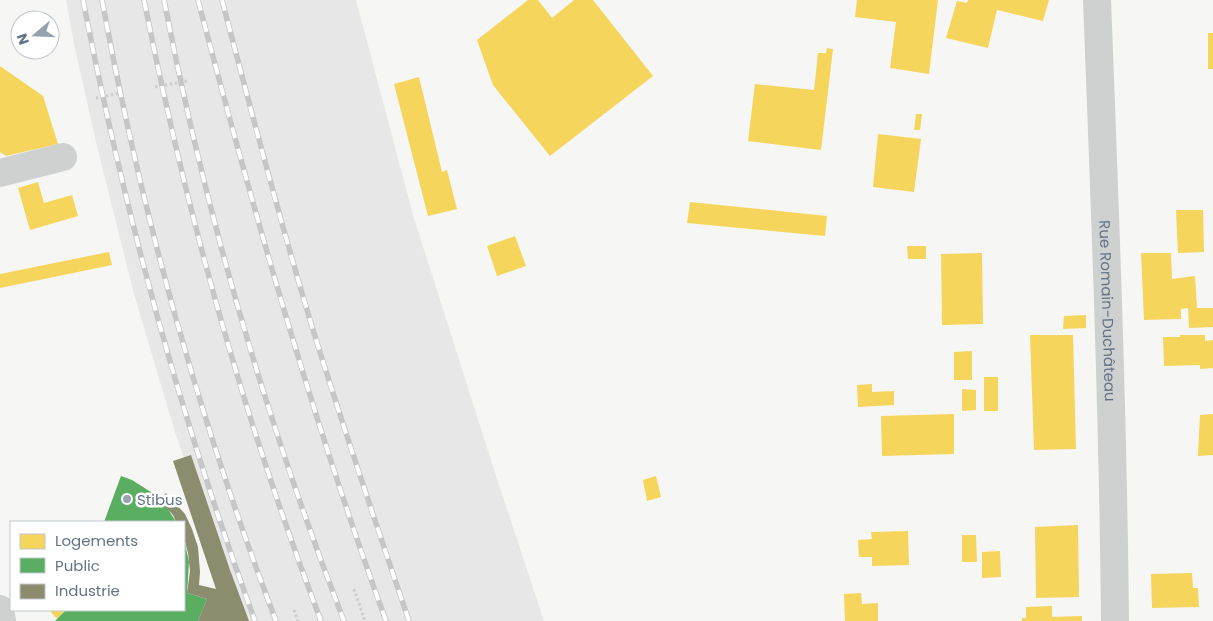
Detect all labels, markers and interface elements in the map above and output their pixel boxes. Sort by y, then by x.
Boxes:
north arrow [10,10,60,60]
text: N [12,31,34,47]
street label: Rue Romain-Duchâteau [1095,220,1121,402]
place label: Stibus [137,489,183,510]
marker: Stibus [121,493,133,505]
legend [10,521,185,611]
text: Logements [55,530,138,551]
text: Public [55,555,100,576]
text: Industrie [55,580,120,601]

